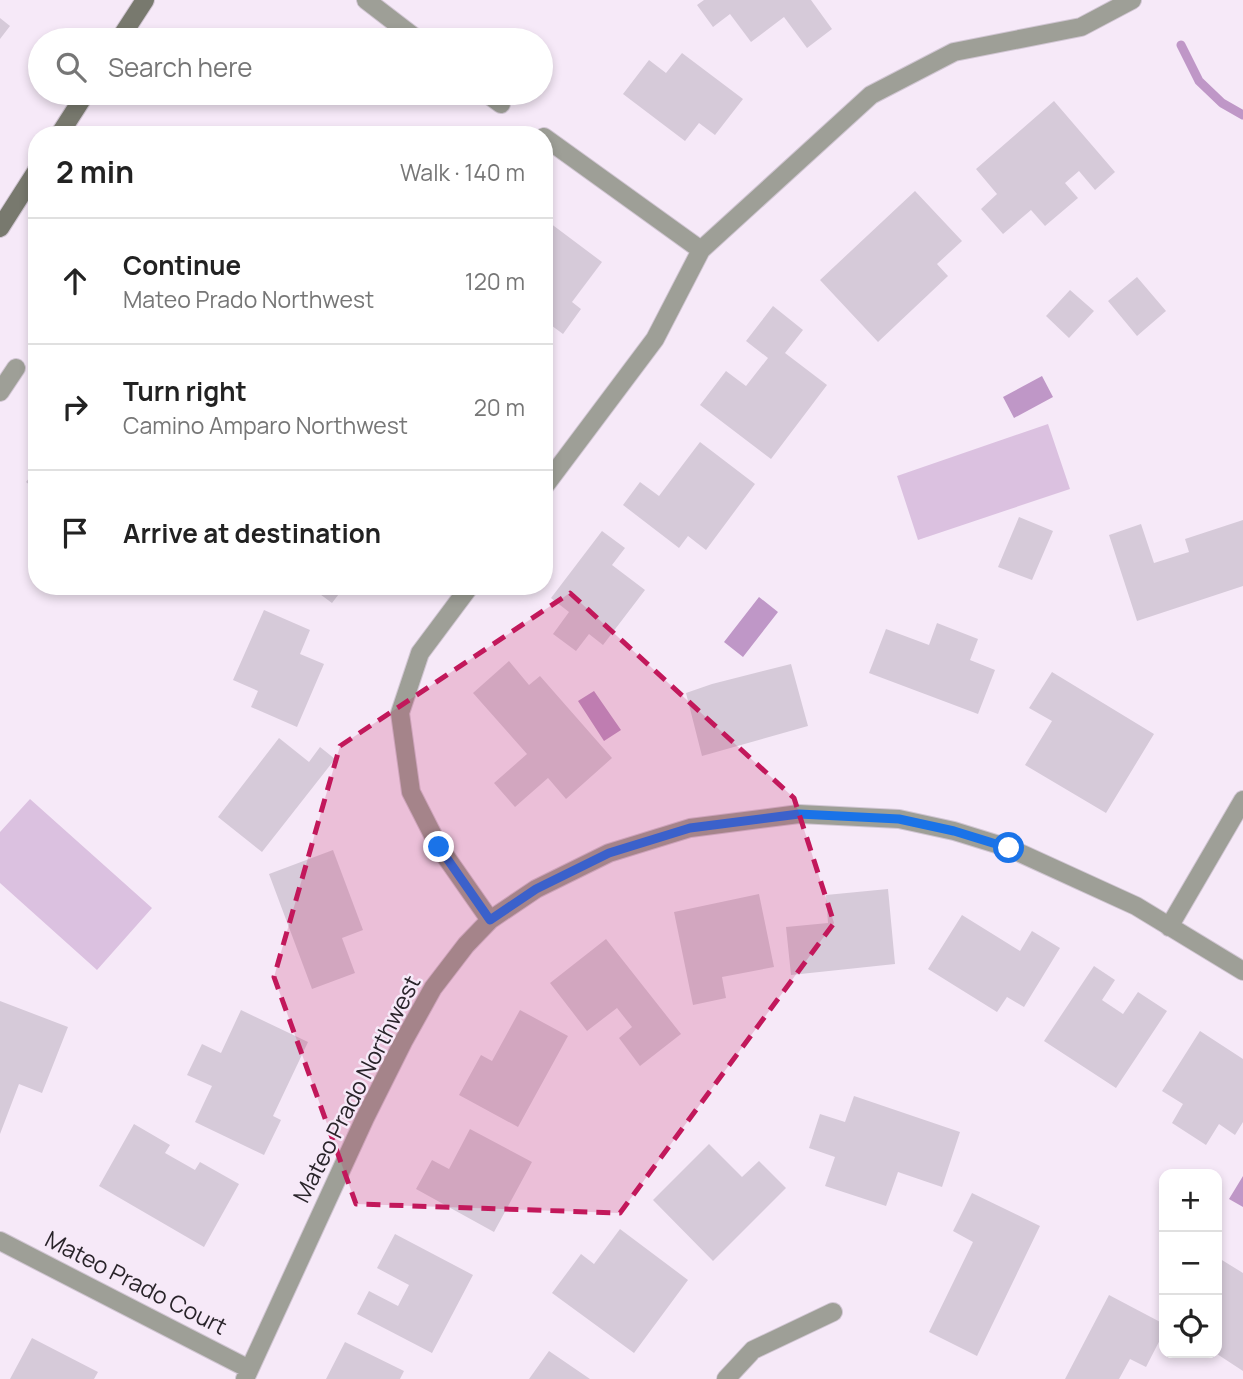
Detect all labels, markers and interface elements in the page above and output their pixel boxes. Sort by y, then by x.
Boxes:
search box [28,28,553,105]
icon: search [52,48,90,86]
text: Search here [108,49,253,85]
text: 2 min [56,151,134,192]
text: Walk · 140 m [400,156,525,188]
text: Continue [123,247,241,283]
icon: ahead [56,262,94,300]
text: 120 m [465,265,525,297]
text: Mateo Prado Northwest [123,283,374,315]
text: Turn right [123,373,247,409]
icon: right [56,388,94,426]
text: 20 m [474,391,525,423]
text: Camino Amparo Northwest [123,409,408,441]
icon: arrive [56,514,94,552]
text: Arrive at destination [123,515,381,551]
route end [423,831,454,862]
route start [993,832,1024,863]
street label: Mateo Prado Northwest [285,969,427,1208]
map controls [1159,1169,1222,1358]
button: + [1159,1169,1222,1232]
street label: Mateo Prado Court [40,1222,233,1342]
button: − [1159,1232,1222,1295]
button: locate [1159,1295,1222,1358]

